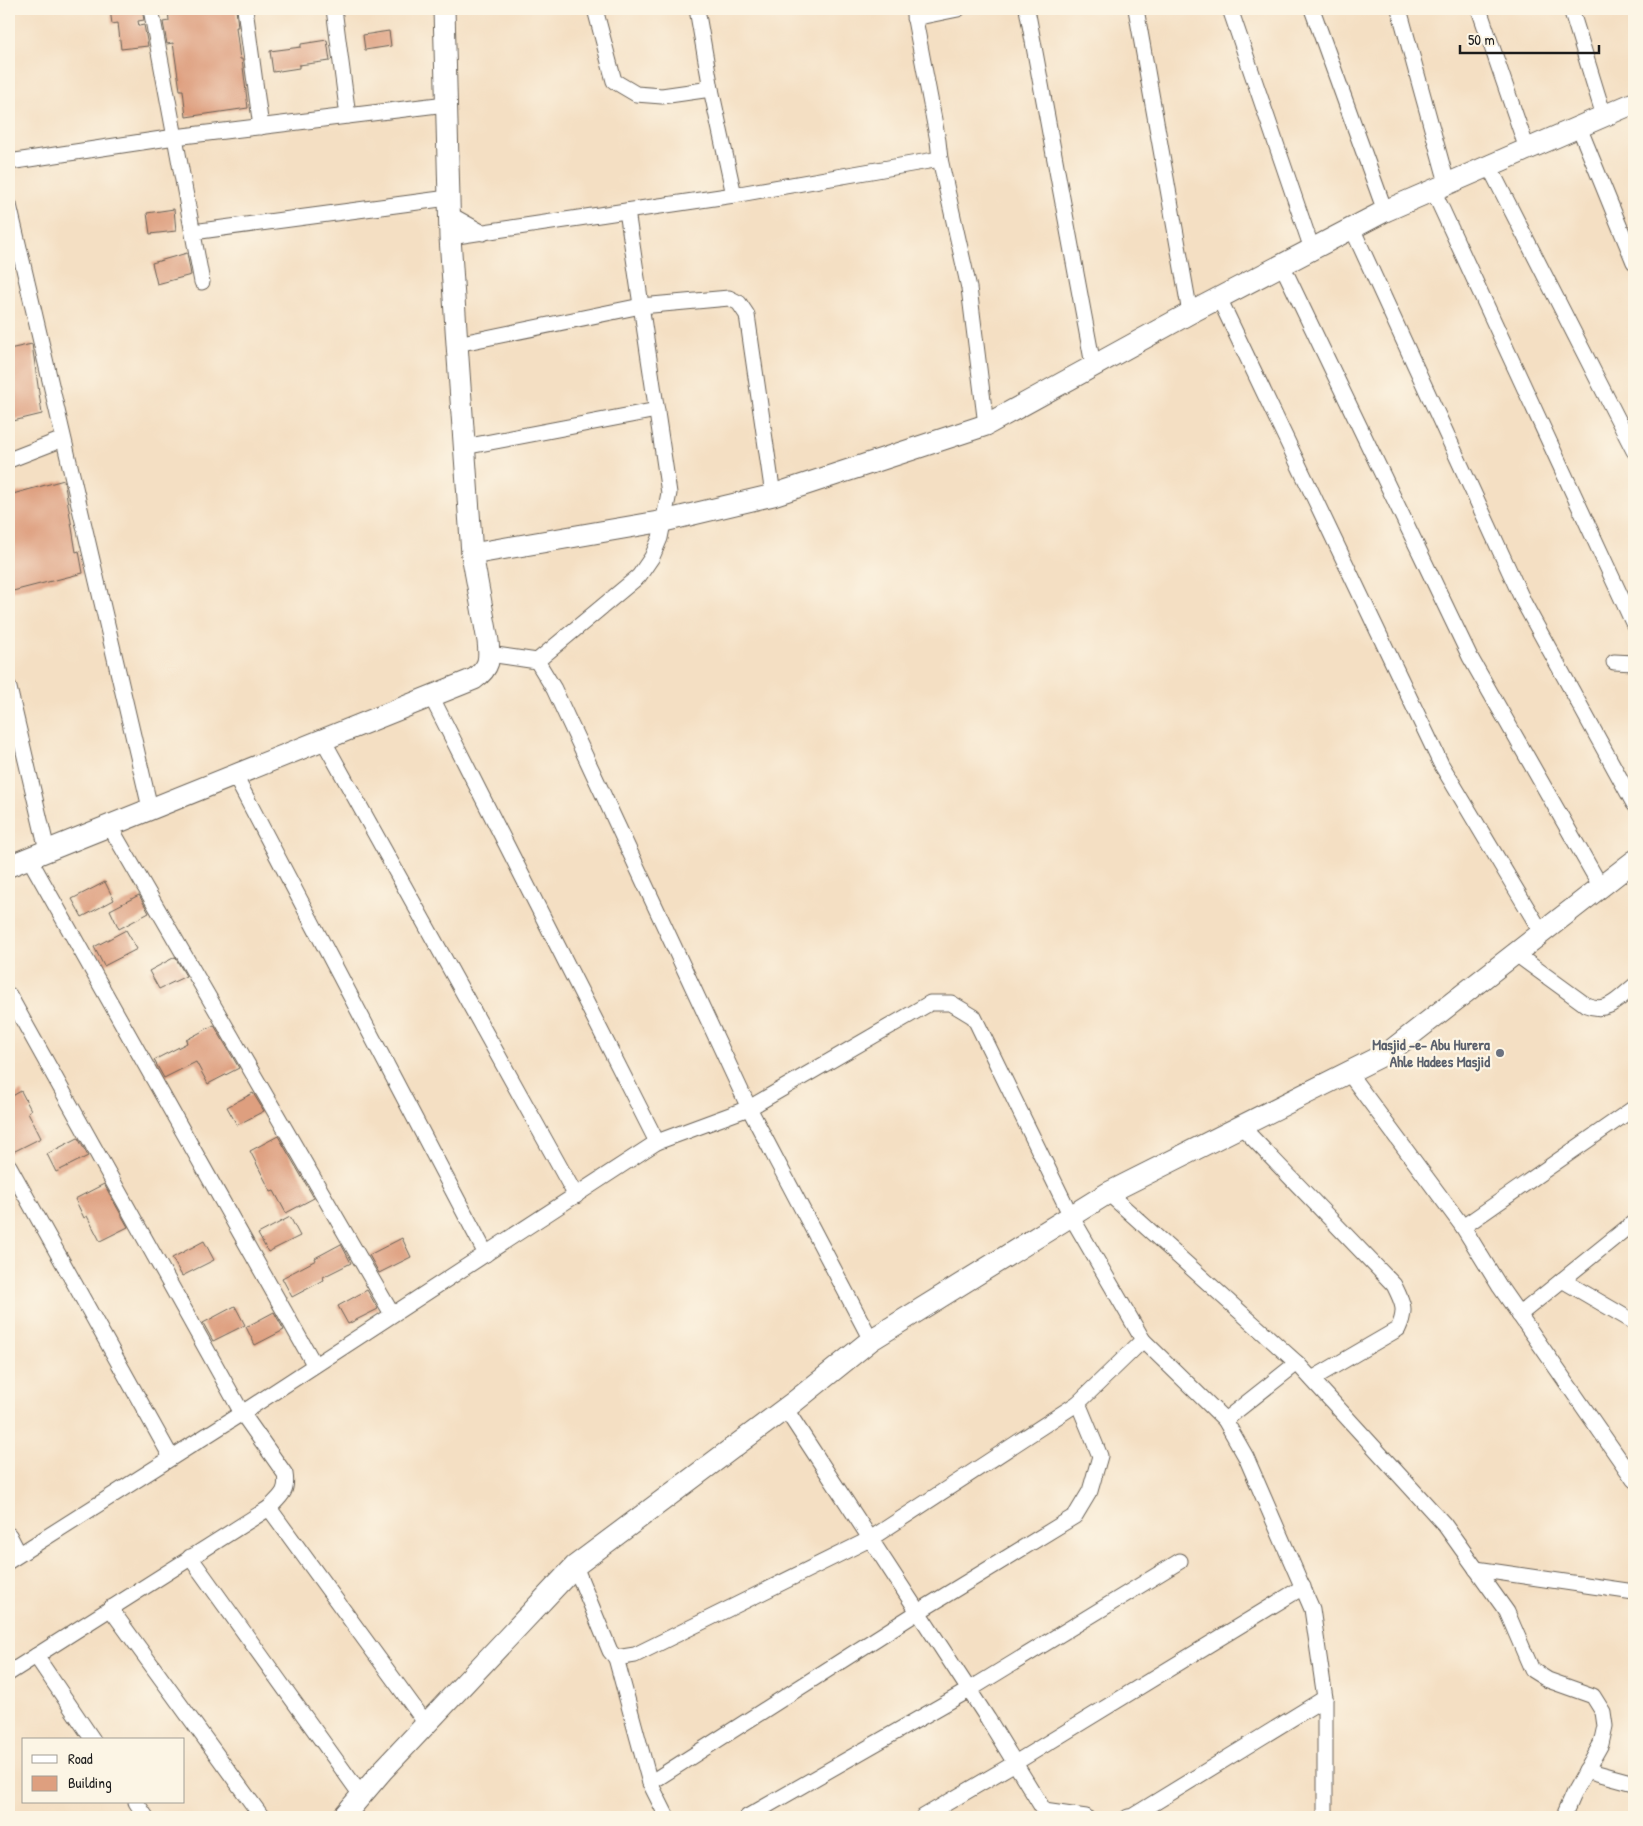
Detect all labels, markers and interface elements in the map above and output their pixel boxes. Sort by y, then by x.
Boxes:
scale bar [1460,22,1599,54]
text: 50 m [1468,29,1495,50]
place label: Masjid -e- Abu Hurera Ahle Hadees Masjid [1372,1034,1490,1072]
marker: Masjid -e- Abu Hurera Ahle Hadees Masjid [1494,1047,1506,1059]
legend [22,1738,185,1804]
text: Road [68,1748,93,1769]
text: Building [68,1772,112,1793]

